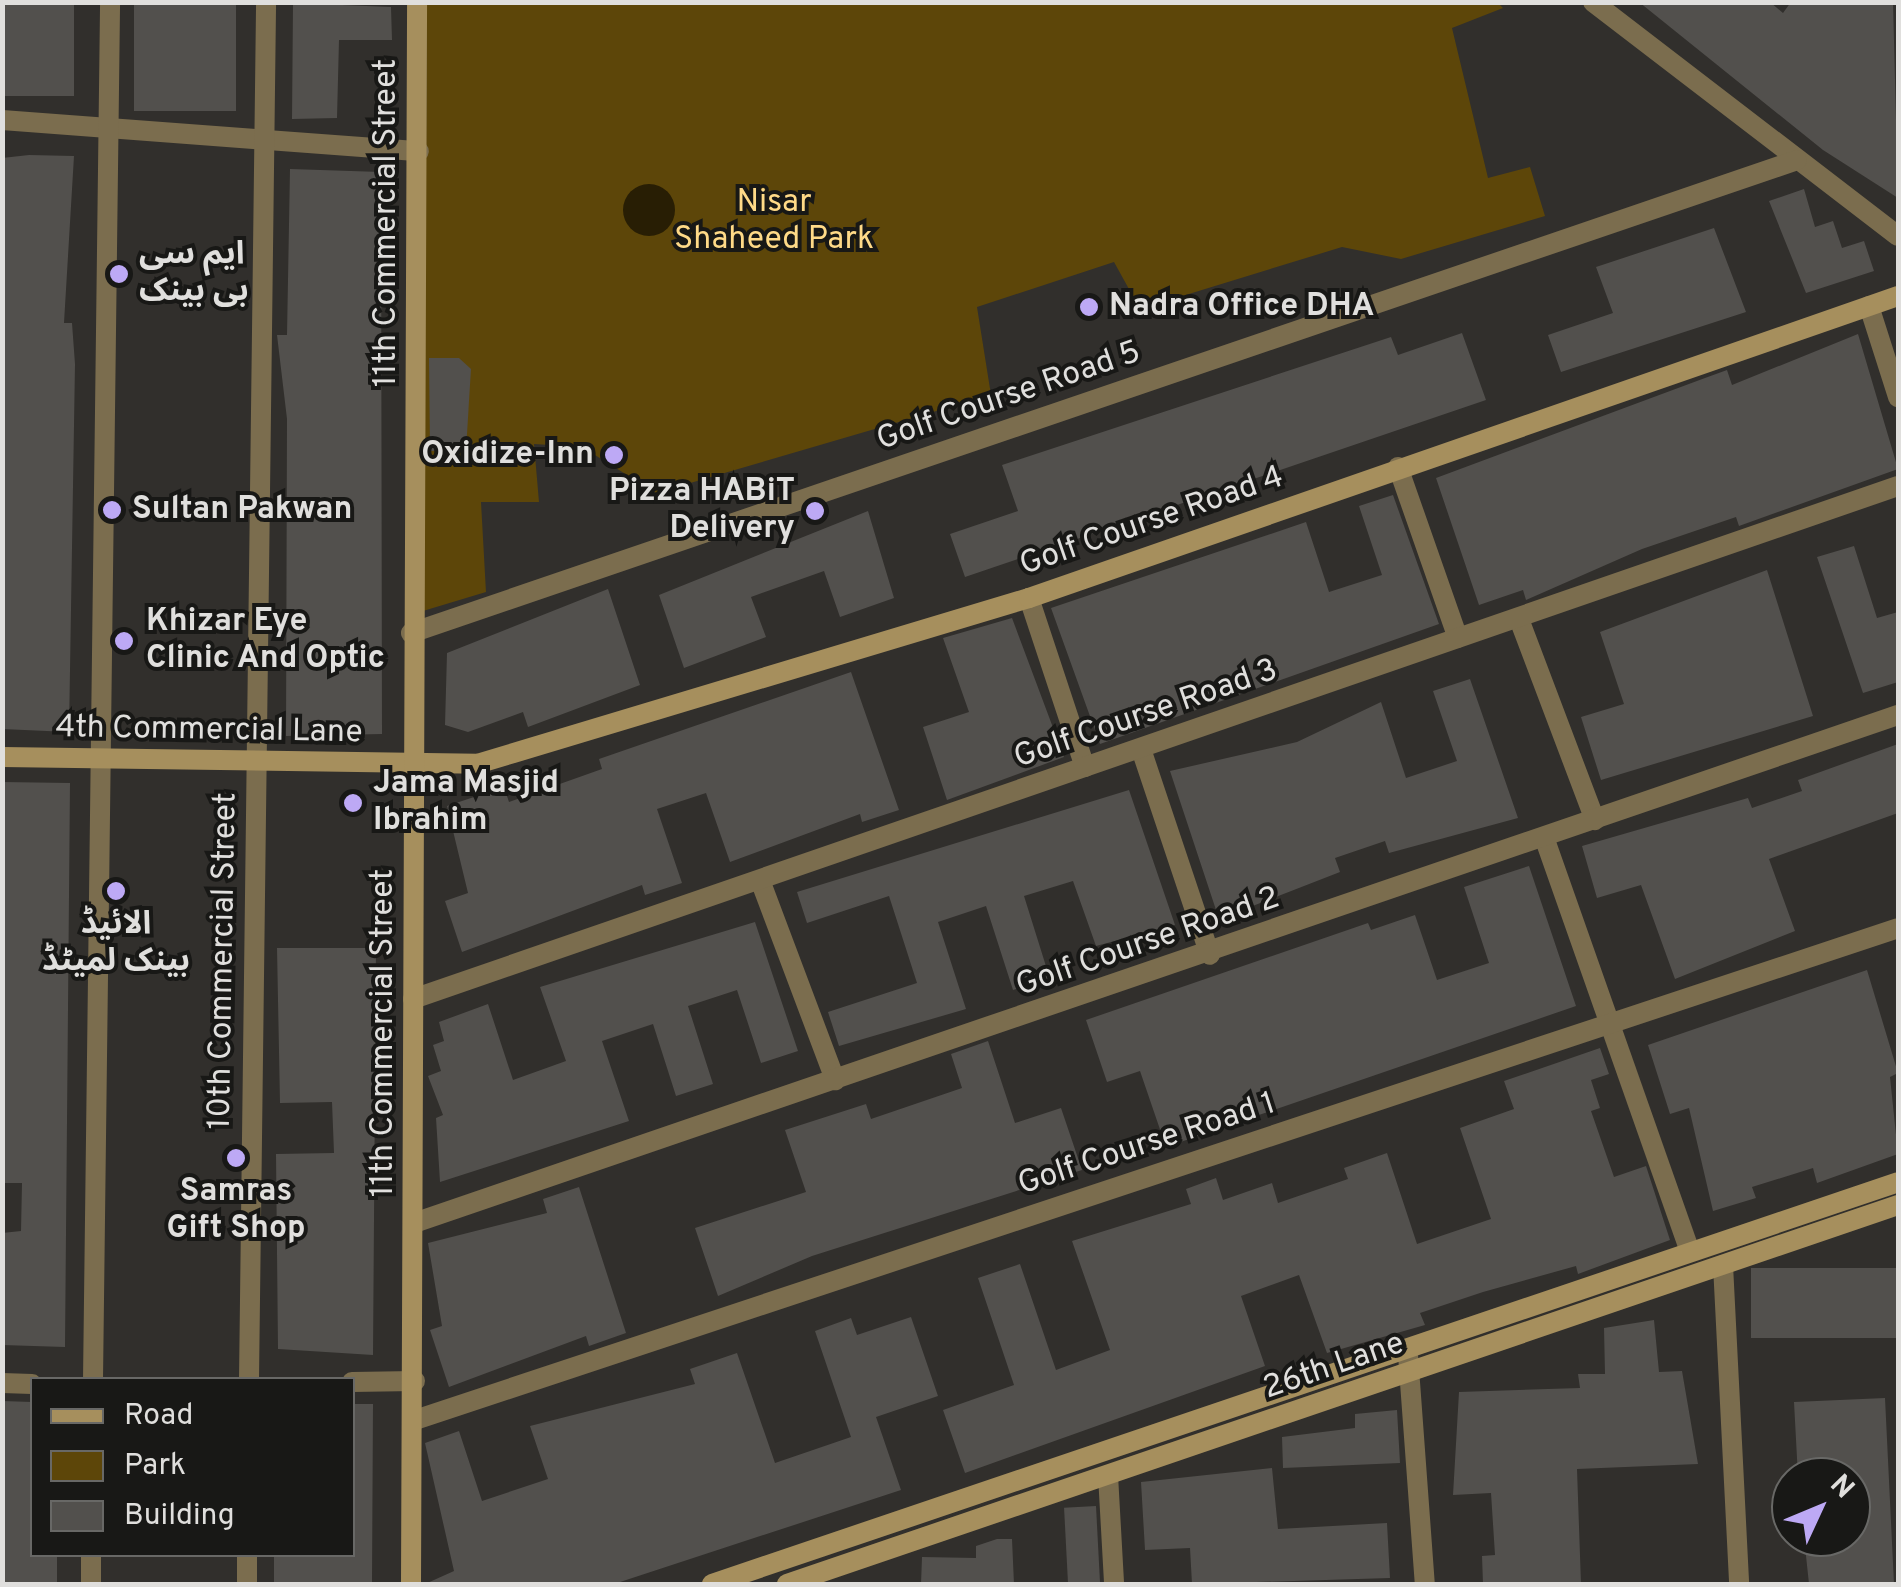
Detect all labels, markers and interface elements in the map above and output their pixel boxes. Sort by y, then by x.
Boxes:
street label: 11th Commercial Street [368,59,406,387]
park label: Nisar Shaheed Park [674,185,874,260]
place label: ایم سی بی بینک [139,237,249,312]
marker: ایم سی بی بینک [108,263,130,285]
place label: Nadra Office DHA [1109,288,1374,326]
marker: Nadra Office DHA [1078,296,1100,318]
street label: Golf Course Road 5 [872,334,1146,460]
place label: Oxidize-Inn [421,436,594,474]
marker: Oxidize-Inn [603,444,625,466]
street label: Golf Course Road 4 [1015,459,1289,585]
place label: Pizza HABiT Delivery [609,474,795,549]
place label: Sultan Pakwan [132,491,353,529]
marker: Sultan Pakwan [101,499,123,521]
marker: Pizza HABiT Delivery [804,500,826,522]
place label: Khizar Eye Clinic And Optic [146,604,386,679]
marker: Khizar Eye Clinic And Optic [111,628,137,654]
street label: Golf Course Road 3 [1009,652,1283,778]
street label: 4th Commercial Lane [55,709,363,753]
place label: Jama Masjid Ibrahim [373,766,559,841]
street label: 10th Commercial Street [202,792,246,1130]
marker: Jama Masjid Ibrahim [342,792,364,814]
street label: 11th Commercial Street [365,869,403,1197]
marker: الائیڈ بینک لمیٹڈ [105,880,127,902]
street label: Golf Course Road 2 [1011,880,1285,1006]
place label: الائیڈ بینک لمیٹڈ [42,907,190,982]
street label: Golf Course Road 1 [1013,1085,1281,1205]
marker: Samras Gift Shop [225,1147,247,1169]
place label: Samras Gift Shop [167,1174,305,1249]
street label: 26th Lane [1258,1325,1410,1409]
legend [30,1377,355,1557]
text: Road [124,1398,193,1435]
text: Park [124,1448,186,1485]
north arrow [1771,1457,1871,1557]
text: N [1821,1468,1861,1507]
text: Building [124,1498,235,1535]

